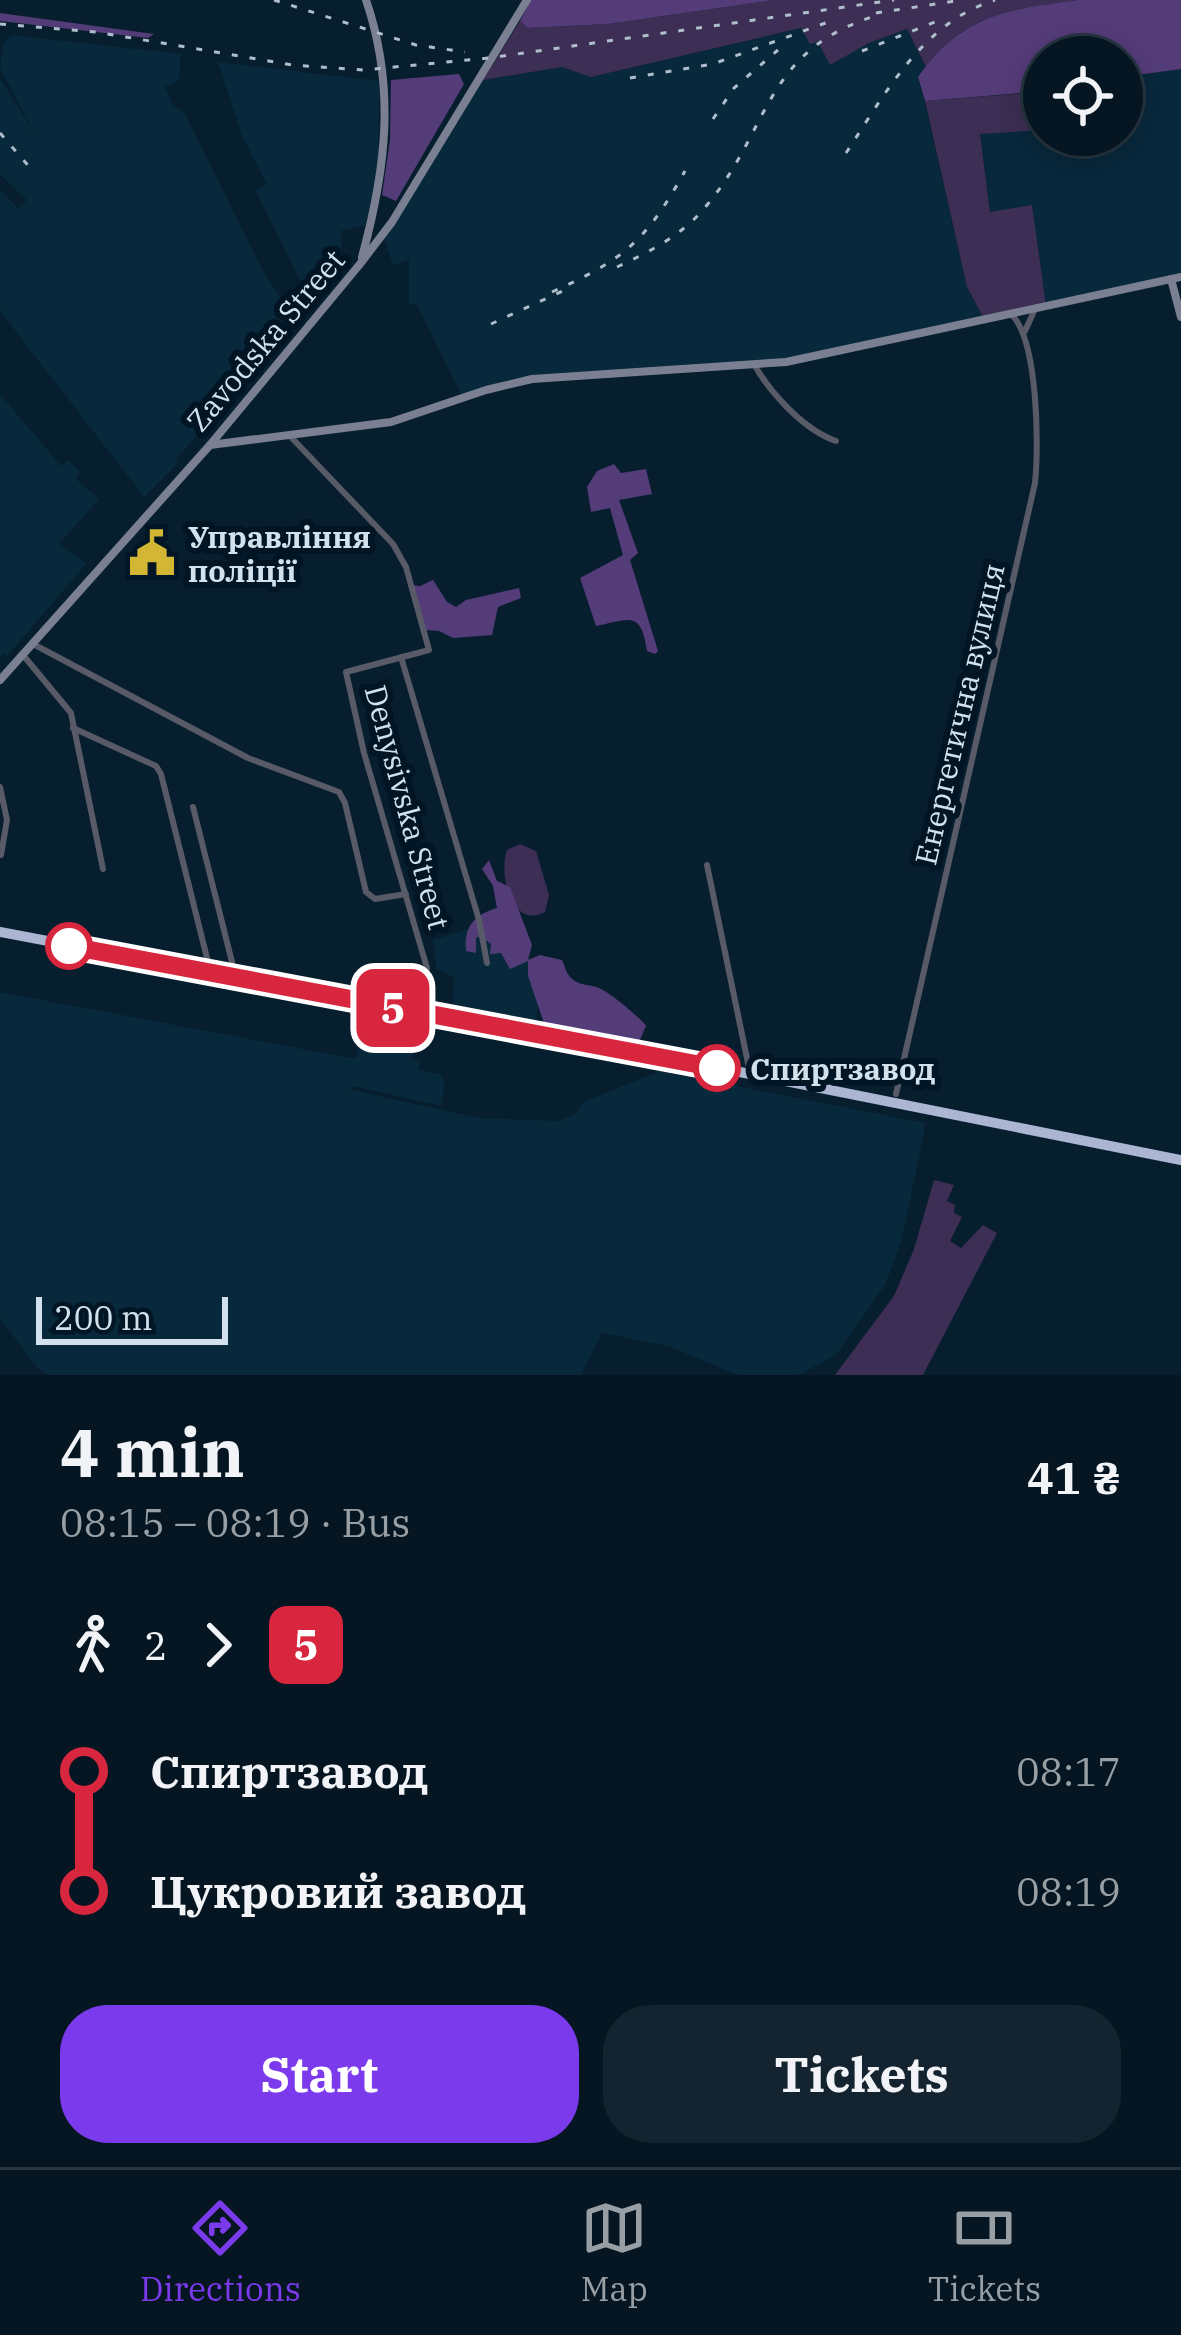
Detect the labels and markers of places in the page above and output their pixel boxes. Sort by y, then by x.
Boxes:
place label: Управління поліції [188,517,371,590]
public building icon: Управління поліції [127,528,177,578]
unlabelled marker [47,924,91,968]
marker: Спиртзавод [695,1046,739,1090]
place label: Спиртзавод [750,1049,935,1088]

